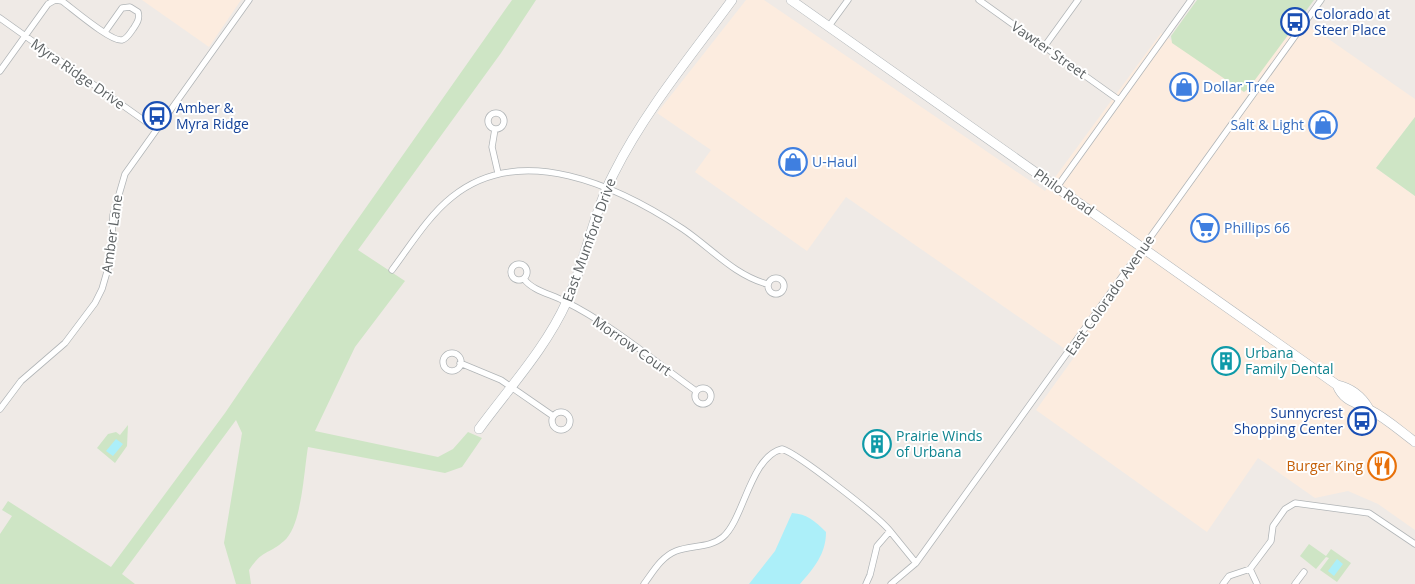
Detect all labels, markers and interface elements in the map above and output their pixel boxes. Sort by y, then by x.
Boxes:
place label: Colorado at Steer Place [1314,4,1390,39]
bus stop icon: Colorado at Steer Place [1280,7,1310,37]
street label: Vawter Street [1008,16,1091,83]
street label: Myra Ridge Drive [27,34,129,113]
shop icon: Dollar Tree [1169,72,1199,102]
place label: Dollar Tree [1203,77,1275,96]
place label: Amber & Myra Ridge [176,98,249,133]
bus stop icon: Amber & Myra Ridge [142,101,172,131]
shop icon: Salt & Light [1308,110,1338,140]
place label: Salt & Light [1231,115,1304,134]
shop icon: U-Haul [778,147,808,177]
place label: U-Haul [812,152,857,171]
street label: Philo Road [1030,164,1098,219]
street label: East Mumford Drive [557,175,620,304]
street label: Amber Lane [97,193,126,274]
supermarket icon: Phillips 66 [1190,213,1220,243]
place label: Phillips 66 [1224,218,1290,237]
street label: East Colorado Avenue [1061,231,1158,359]
street label: Morrow Court [589,311,675,380]
place label: Urbana Family Dental [1245,343,1334,378]
building icon: Urbana Family Dental [1211,346,1241,376]
place label: Sunnycrest Shopping Center [1234,403,1343,438]
bus stop icon: Sunnycrest Shopping Center [1347,406,1377,436]
place label: Prairie Winds of Urbana [896,426,983,461]
building icon: Prairie Winds of Urbana [862,429,892,459]
restaurant icon: Burger King [1367,451,1397,481]
place label: Burger King [1287,456,1363,475]

